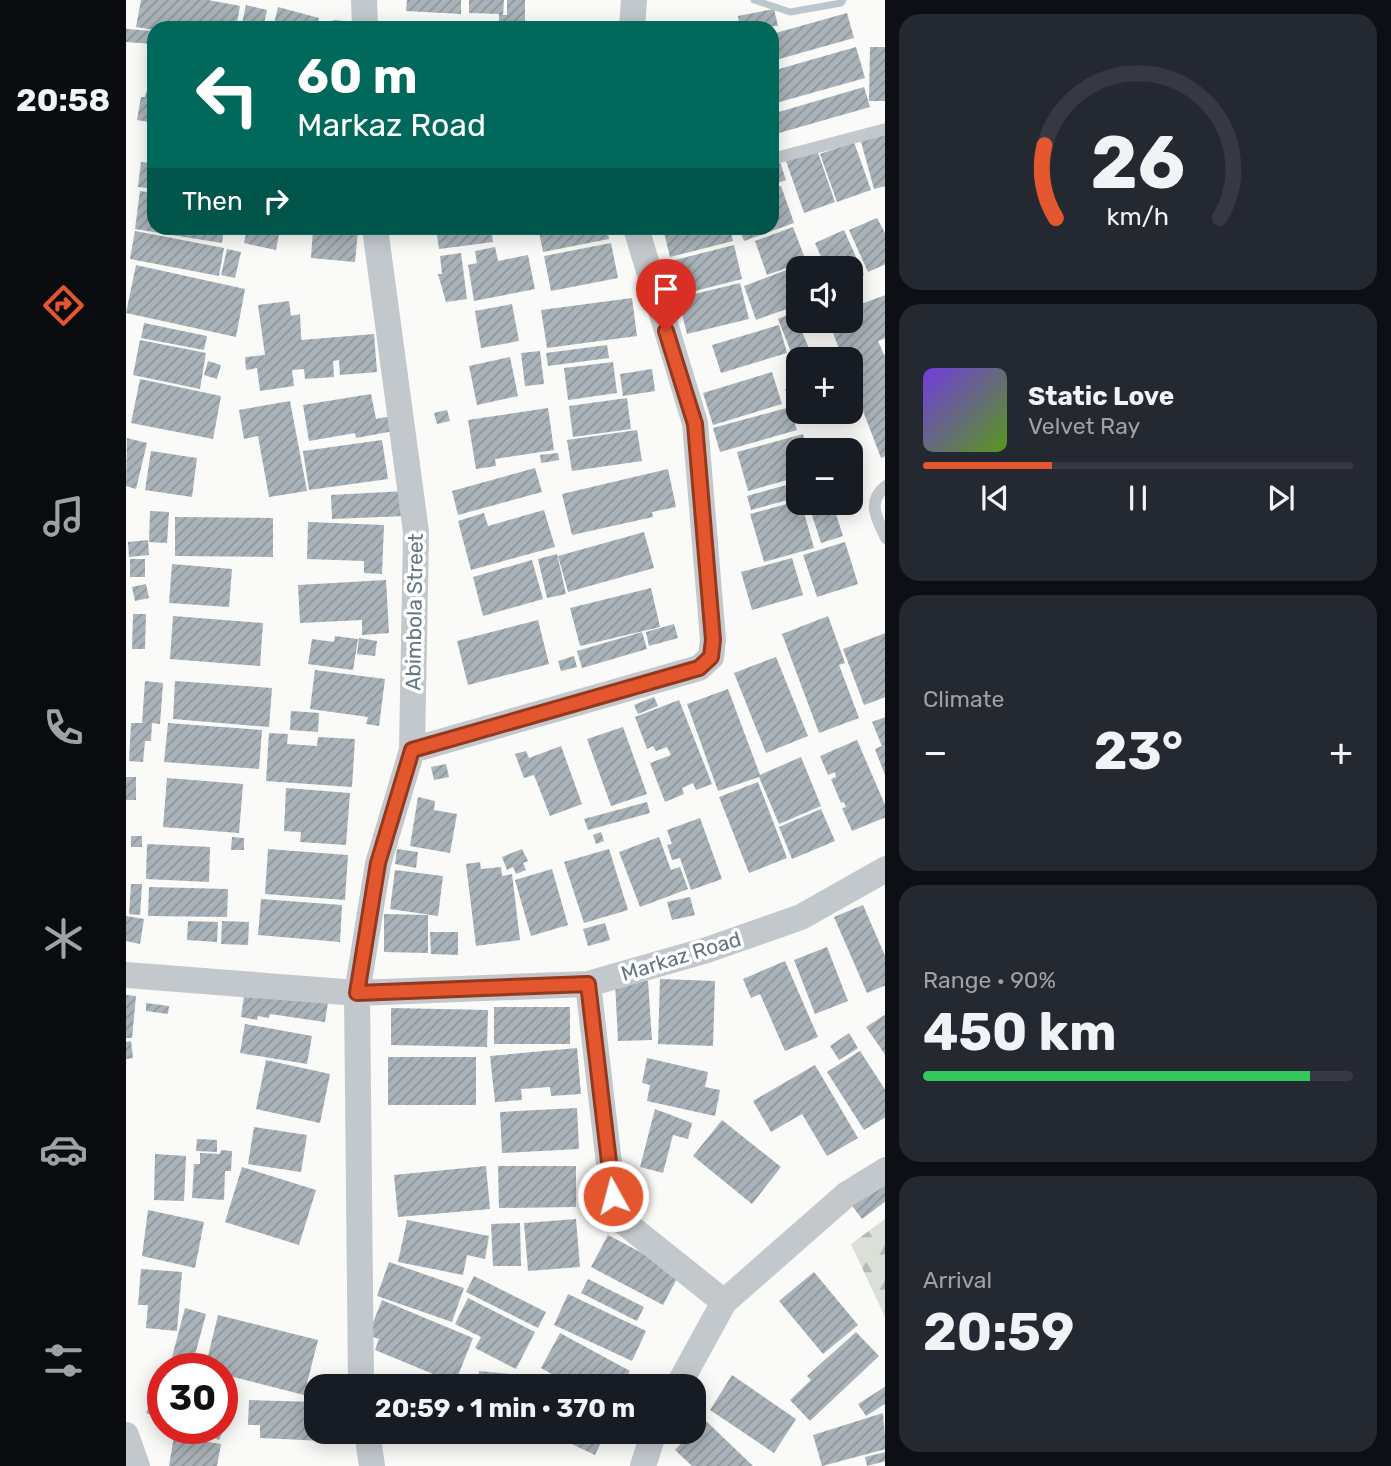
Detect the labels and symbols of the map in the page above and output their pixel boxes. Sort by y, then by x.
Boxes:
pin [636,259,696,331]
street label: Abimbola Street [400,533,428,691]
street label: Markaz Road [618,926,744,986]
position arrow [576,1159,650,1233]
speed limit sign: 30 [147,1353,238,1444]

